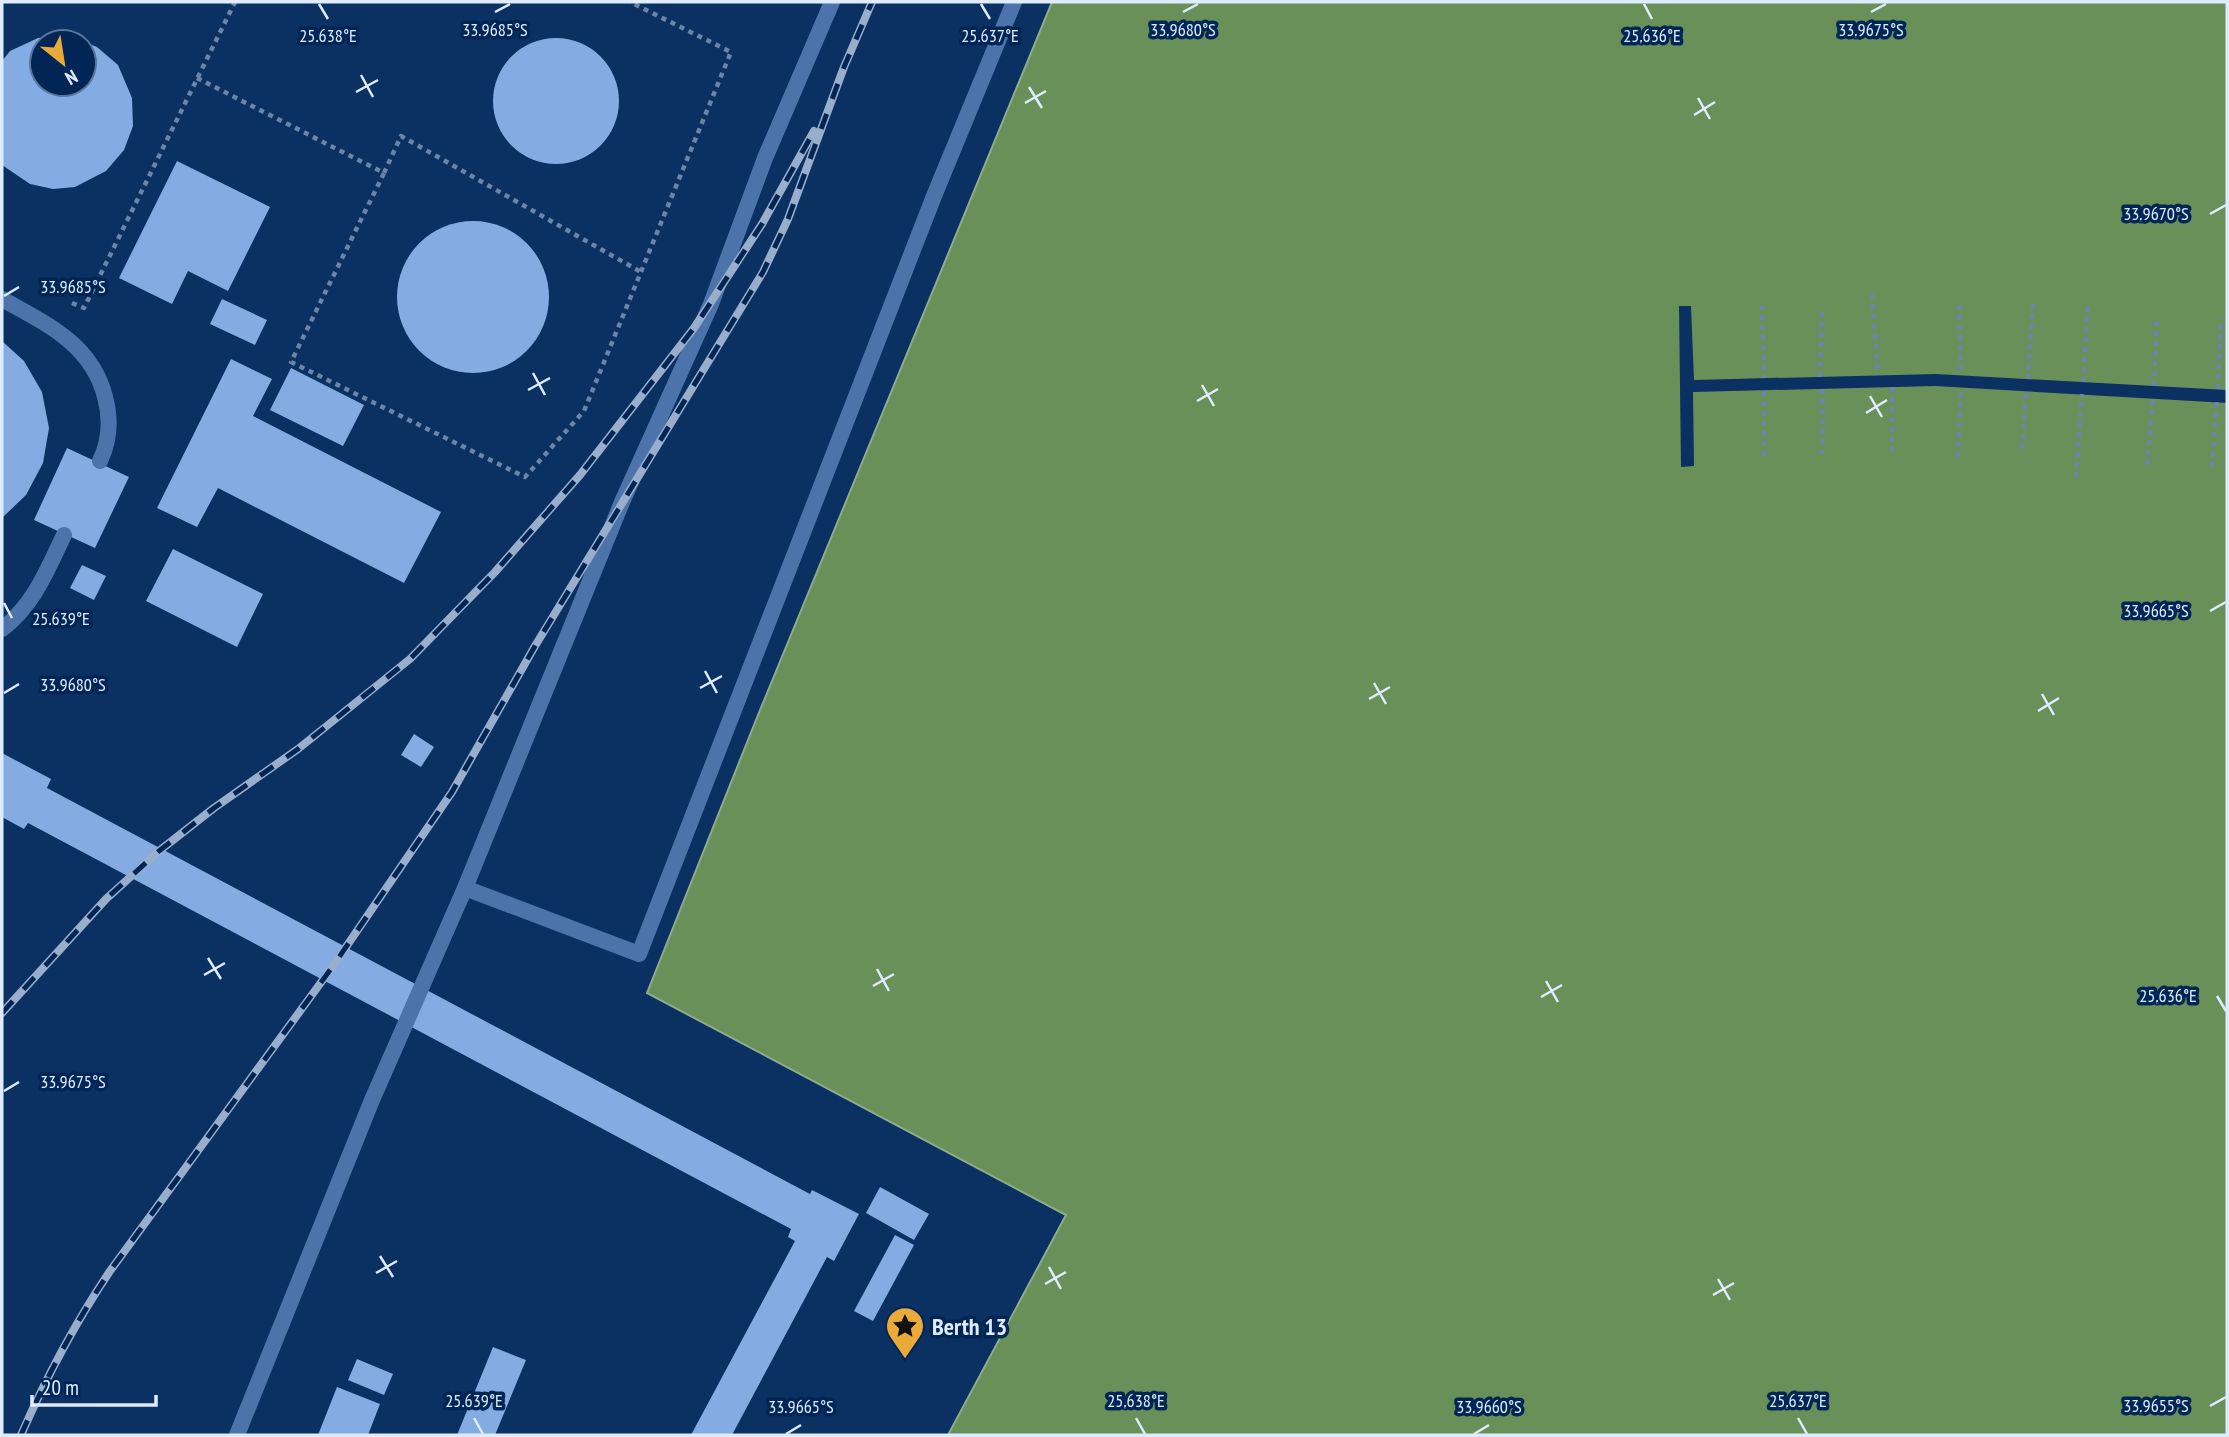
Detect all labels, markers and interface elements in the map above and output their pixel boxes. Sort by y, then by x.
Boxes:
text: 33.9685°S [462,18,528,41]
text: 33.9680°S [1150,18,1216,41]
text: 33.9675°S [1838,18,1904,41]
text: 25.638°E [299,24,357,47]
text: 25.637°E [961,24,1019,47]
text: 25.636°E [1623,24,1681,47]
north arrow [28,28,98,98]
text: N [61,65,82,91]
text: 33.9670°S [2123,202,2189,225]
text: 33.9685°S [40,275,106,298]
text: 33.9665°S [2123,599,2189,622]
text: 25.639°E [32,607,90,630]
text: 33.9680°S [40,673,106,696]
text: 25.636°E [2139,984,2197,1007]
text: 33.9675°S [40,1070,106,1093]
place icon: Berth 13 [884,1305,926,1360]
place label: Berth 13 [932,1311,1007,1342]
scale bar [32,1364,156,1408]
text: 20 m [42,1374,79,1401]
text: 25.639°E [445,1389,503,1412]
text: 25.638°E [1107,1389,1165,1412]
text: 25.637°E [1769,1389,1827,1412]
text: 33.9655°S [2123,1394,2189,1417]
text: 33.9665°S [768,1395,834,1418]
text: 33.9660°S [1456,1395,1522,1418]

